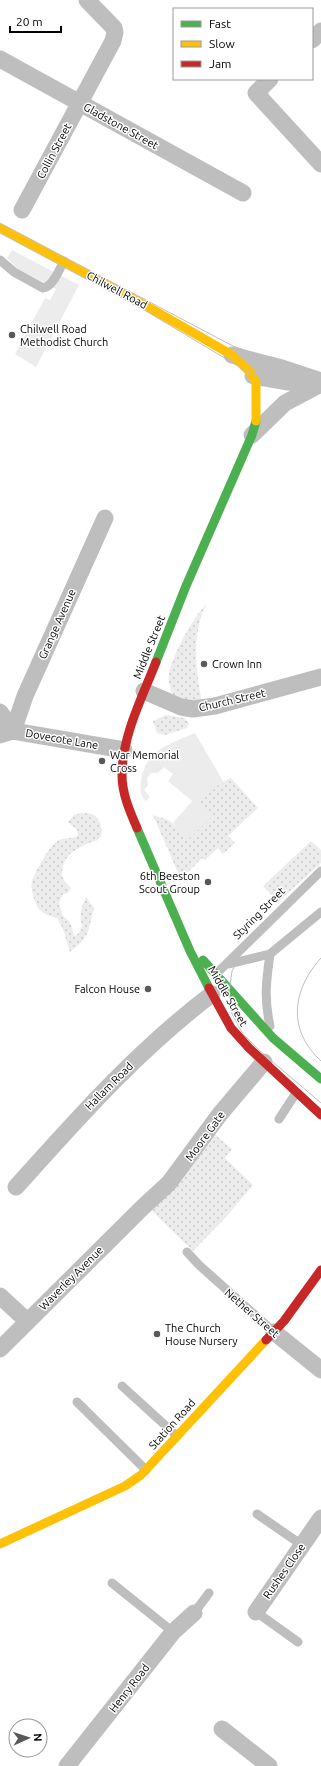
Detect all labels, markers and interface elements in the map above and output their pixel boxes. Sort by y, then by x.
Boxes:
scale bar [10,8,61,34]
legend [173,8,313,80]
text: 20 m [16,15,43,28]
text: Fast [209,17,231,30]
text: Slow [209,37,235,50]
text: Jam [209,57,231,70]
street label: Gladstone Street [82,101,161,152]
street label: Collin Street [34,121,74,181]
street label: Chilwell Road [85,269,149,311]
place label: Chilwell Road Methodist Church [20,323,108,348]
marker: Chilwell Road Methodist Church [7,330,17,340]
street label: Grange Avenue [36,587,78,661]
street label: Middle Street [131,613,167,680]
place label: Crown Inn [212,658,262,670]
marker: Crown Inn [199,659,209,669]
street label: Church Street [197,686,267,714]
street label: Dovecote Lane [25,727,99,751]
place label: War Memorial Cross [110,749,179,774]
marker: War Memorial Cross [97,756,107,766]
place label: 6th Beeston Scout Group [139,870,200,895]
marker: 6th Beeston Scout Group [203,877,213,887]
street label: Styring Street [231,884,288,941]
street label: Middle Street [206,964,250,1029]
place label: Falcon House [75,983,140,995]
marker: Falcon House [143,984,153,994]
street label: Hallam Road [83,1060,135,1112]
street label: Moore Gate [183,1109,227,1163]
street label: Waverley Avenue [37,1244,105,1312]
street label: Nether Street [222,1286,282,1340]
place label: The Church House Nursery [165,1322,238,1347]
marker: The Church House Nursery [152,1329,162,1339]
street label: Station Road [146,1396,198,1452]
street label: Rushes Close [261,1541,307,1601]
street label: Henry Road [107,1662,151,1714]
north arrow [8,1718,48,1758]
text: N [32,1733,44,1742]

